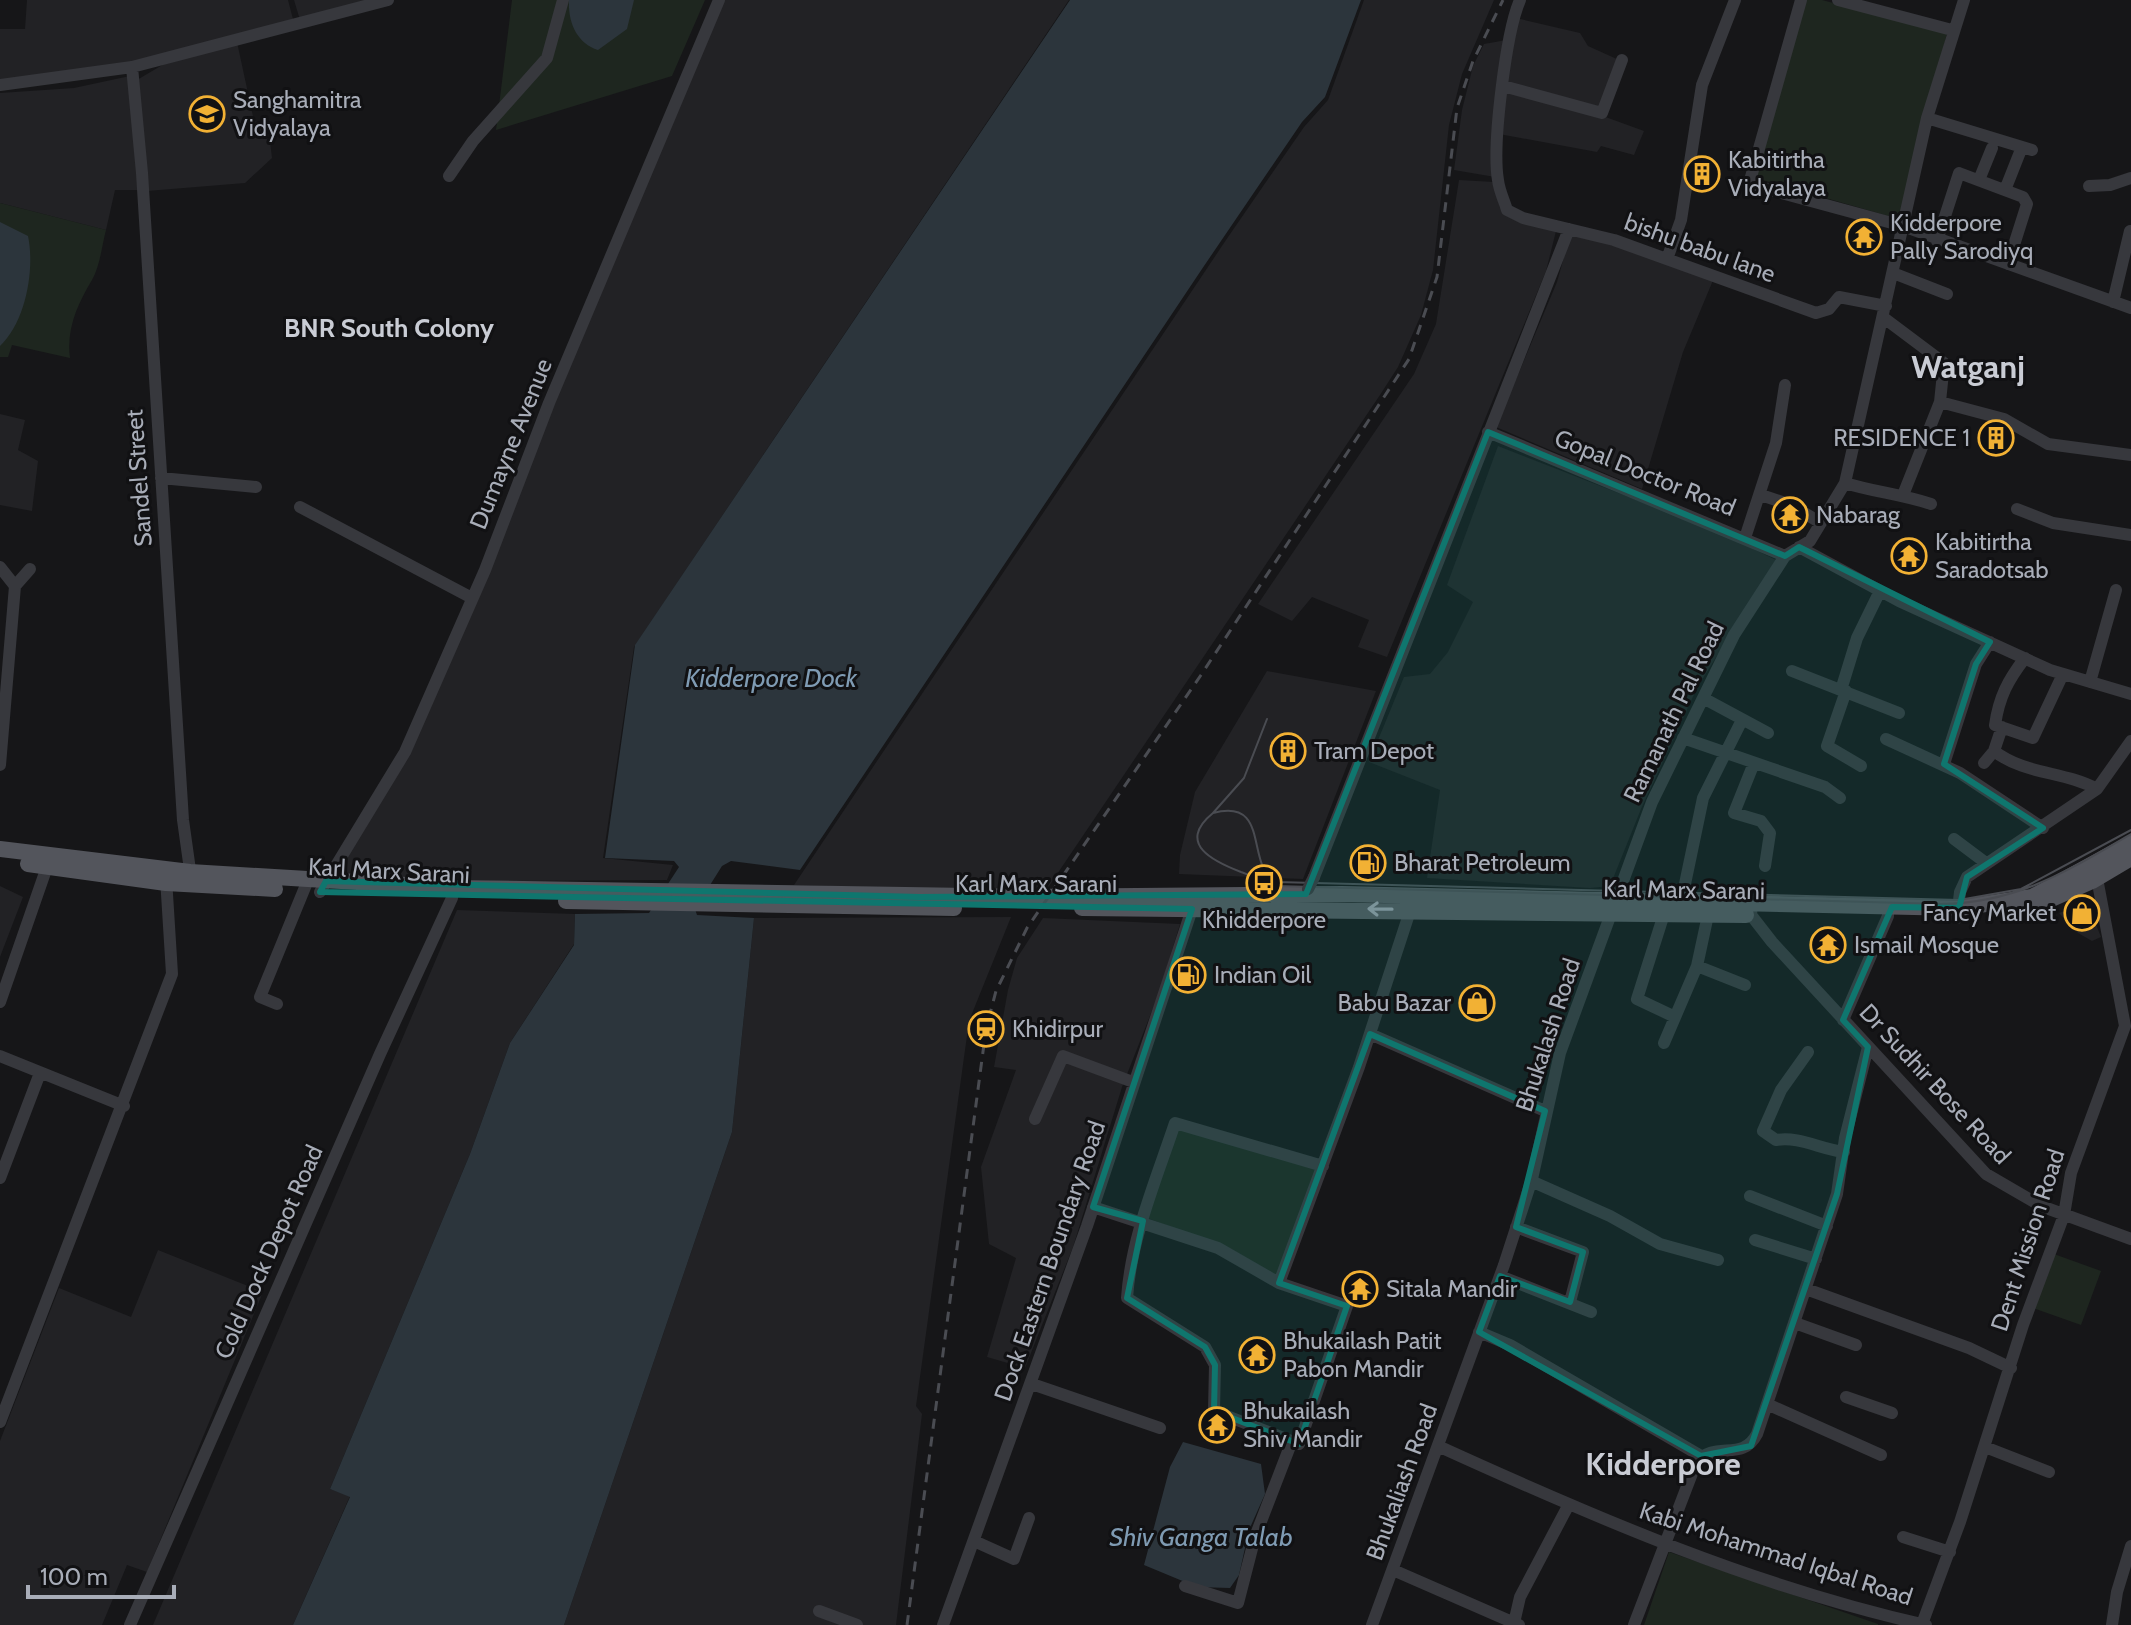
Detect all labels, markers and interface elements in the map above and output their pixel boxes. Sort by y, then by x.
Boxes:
place label: Sanghamitra Vidyalaya [233,85,362,142]
school or university icon: Sanghamitra Vidyalaya [188,95,226,133]
place label: Kabitirtha Vidyalaya [1728,145,1826,202]
building icon: Kabitirtha Vidyalaya [1683,155,1721,193]
street label: bishu babu lane [1621,207,1780,288]
place label: Kidderpore Pally Sarodiyq [1890,208,2033,265]
temple icon: Kidderpore Pally Sarodiyq [1845,218,1883,256]
district label: BNR South Colony [284,312,494,344]
district label: Watganj [1911,347,2025,386]
street label: Dumayne Avenue [463,354,558,533]
street label: Sandel Street [119,409,158,548]
building icon: RESIDENCE 1 [1977,419,2015,457]
street label: Gopal Doctor Road [1550,423,1740,522]
place label: RESIDENCE 1 [1833,423,1970,452]
temple icon: Nabarag [1771,496,1809,534]
place label: Nabarag [1816,500,1901,529]
place label: Kabitirtha Saradotsab [1935,527,2049,584]
temple icon: Kabitirtha Saradotsab [1890,537,1928,575]
street label: Ramanath Pal Road [1617,617,1730,807]
water label: Kidderpore Dock [685,662,858,694]
building icon: Tram Depot [1269,732,1307,770]
place label: Tram Depot [1314,736,1434,765]
fuel station icon: Bharat Petroleum [1349,844,1387,882]
place label: Bharat Petroleum [1394,848,1571,877]
street label: Karl Marx Sarani [307,852,471,889]
bus stop icon: Khidderpore [1245,864,1283,902]
street label: Karl Marx Sarani [955,869,1117,898]
street label: Karl Marx Sarani [1603,874,1765,905]
shop icon: Fancy Market [2063,894,2101,932]
place label: Fancy Market [1922,898,2056,927]
one-way arrow [1367,902,1394,917]
place label: Khidderpore [1202,905,1326,934]
temple icon: Ismail Mosque [1809,926,1847,964]
place label: Ismail Mosque [1854,930,1999,959]
street label: Bhukalash Road [1509,955,1586,1115]
fuel station icon: Indian Oil [1169,956,1207,994]
place label: Indian Oil [1214,960,1311,989]
shop icon: Babu Bazar [1458,984,1496,1022]
place label: Babu Bazar [1338,988,1451,1017]
street label: Dr Sudhir Bose Road [1854,998,2017,1170]
station icon: Khidirpur [967,1010,1005,1048]
place label: Khidirpur [1012,1014,1104,1043]
street label: Dock Eastern Boundary Road [988,1117,1111,1405]
street label: Cold Dock Depot Road [208,1140,329,1363]
street label: Dent Mission Road [1984,1145,2071,1335]
temple icon: Sitala Mandir [1341,1270,1379,1308]
place label: Sitala Mandir [1386,1274,1518,1303]
place label: Bhukailash Patit Pabon Mandir [1283,1326,1441,1383]
temple icon: Bhukailash Patit Pabon Mandir [1238,1336,1276,1374]
place label: Bhukailash Shiv Mandir [1243,1396,1363,1453]
street label: Bhukaliash Road [1360,1400,1443,1564]
temple icon: Bhukailash Shiv Mandir [1198,1406,1236,1444]
district label: Kidderpore [1585,1444,1741,1483]
street label: Kabi Mohammad Iqbal Road [1636,1496,1916,1611]
water label: Shiv Ganga Talab [1109,1521,1293,1553]
scale bar [28,1549,174,1599]
text: 100 m [40,1562,108,1591]

